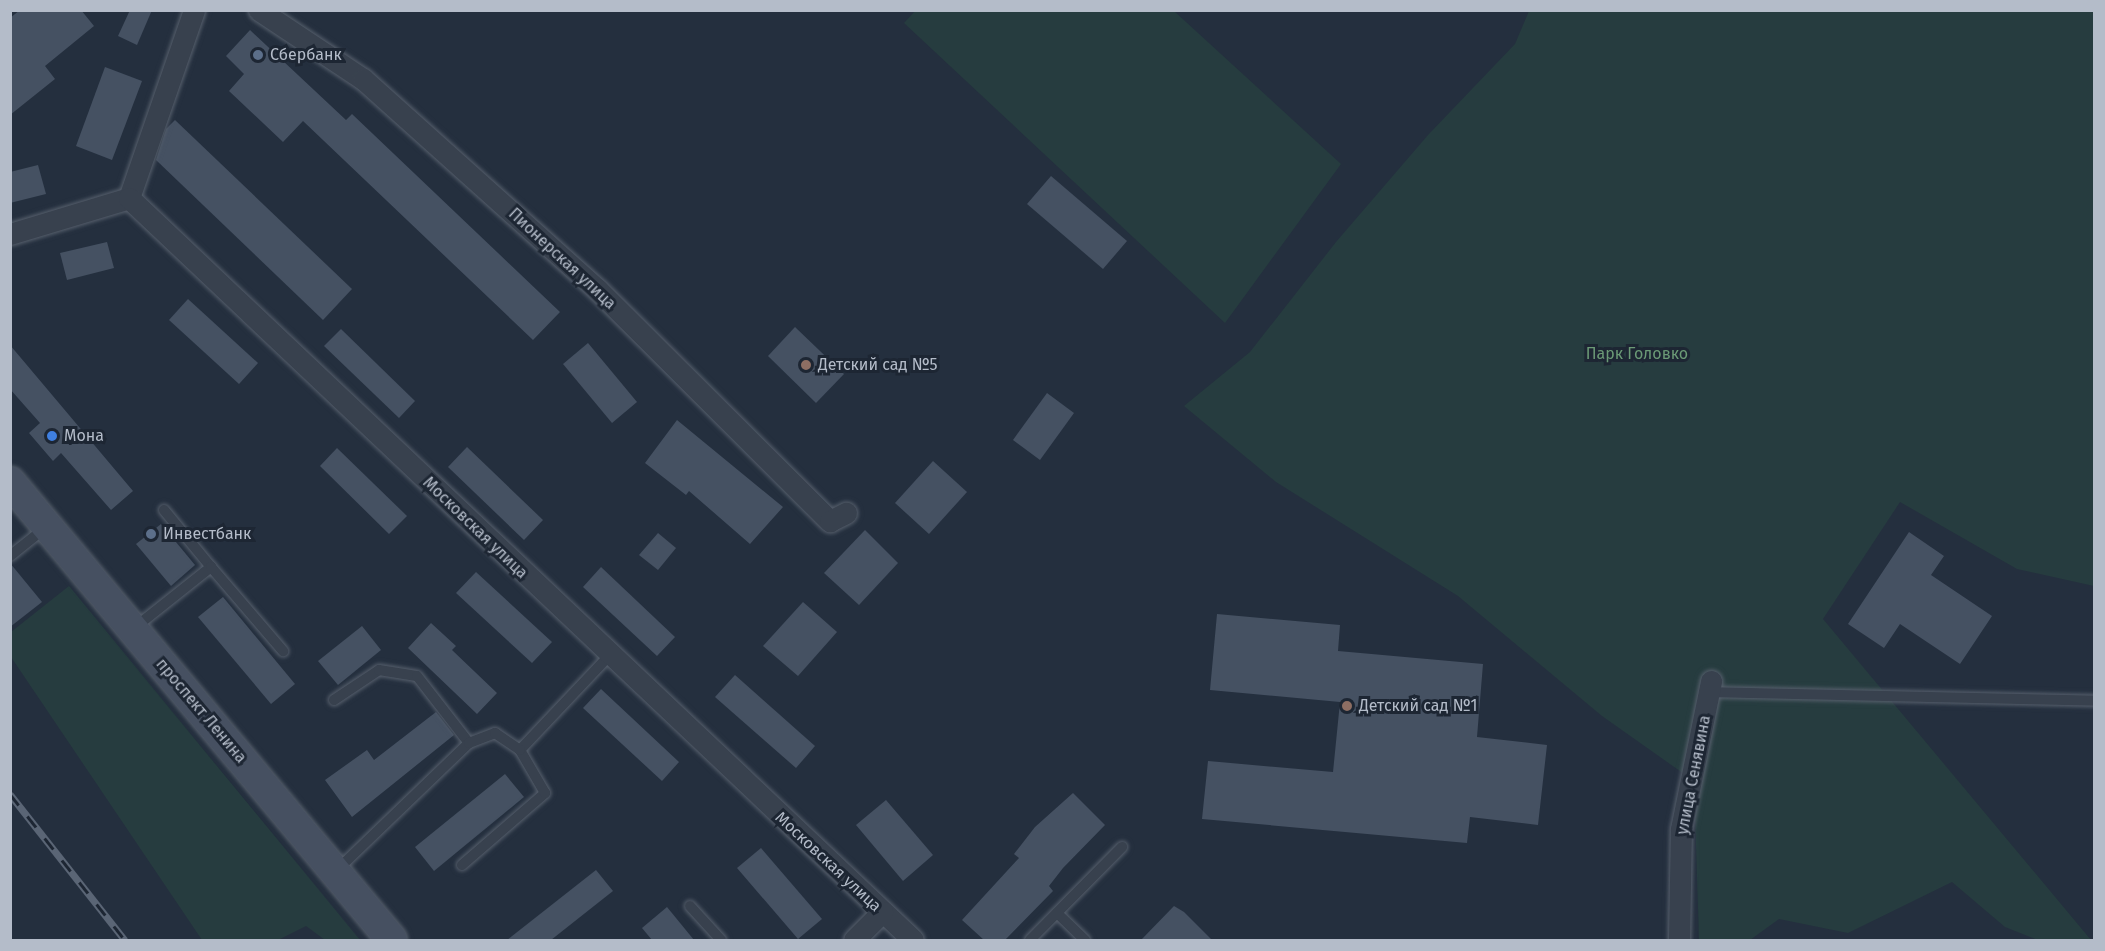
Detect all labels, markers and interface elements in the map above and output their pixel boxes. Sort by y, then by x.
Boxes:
place label: Сбербанк [270,45,342,65]
marker: Сбербанк [251,48,265,62]
street label: Пионерская улица [504,204,620,314]
park label: Парк Головко [1586,344,1688,364]
place label: Детский сад №5 [818,355,938,375]
marker: Детский сад №5 [799,358,813,372]
place label: Мона [64,426,104,446]
marker: Мона [45,429,59,443]
street label: Московская улица [419,473,531,583]
place label: Инвестбанк [163,524,251,544]
marker: Инвестбанк [144,527,158,541]
street label: проспект Ленина [152,655,250,767]
place label: Детский сад №1 [1359,696,1478,716]
marker: Детский сад №1 [1340,699,1354,713]
street label: улица Сенявина [1673,714,1715,836]
street label: Московская улица [771,808,885,916]

